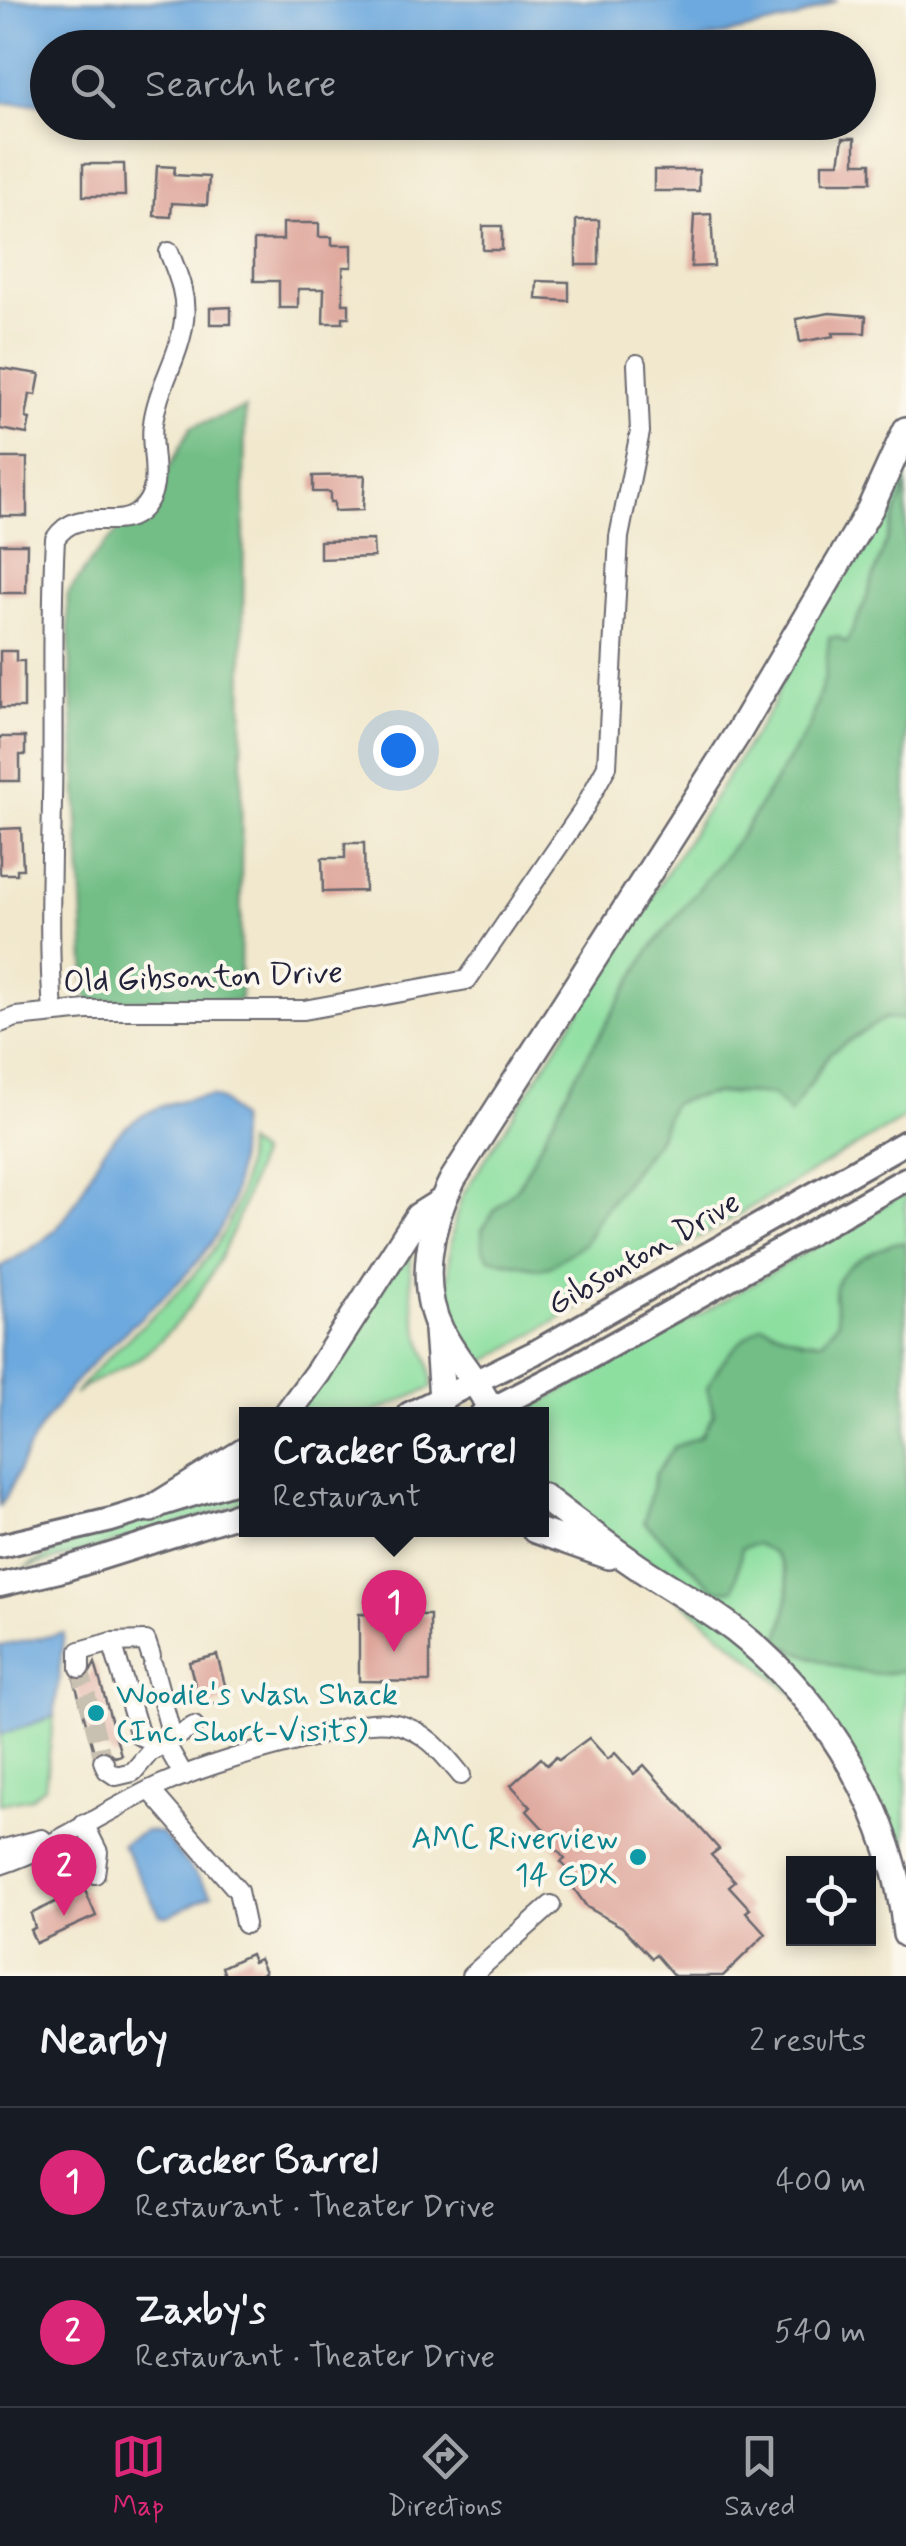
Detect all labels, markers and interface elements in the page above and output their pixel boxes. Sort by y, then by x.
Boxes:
search box [30,30,876,140]
icon: search [65,58,120,113]
text: Search here [145,61,336,110]
your location [373,725,424,776]
street label: Old Gibsonton Drive [62,952,344,1004]
street label: Gibsonton Drive [540,1182,748,1326]
popup [239,1407,549,1537]
text: Cracker Barrel [272,1427,516,1476]
text: Restaurant [272,1476,421,1518]
pin: 1 [362,1570,426,1652]
place label: Woodie's Wash Shack (Inc. Short-Visits) [116,1674,398,1753]
marker: Woodie's Wash Shack (Inc. Short-Visits) [85,1702,107,1724]
place label: AMC Riverview 14 GDX [411,1818,618,1897]
pin: 2 [32,1834,96,1916]
marker: AMC Riverview 14 GDX [627,1846,649,1868]
map controls [786,1856,876,1946]
button: locate [786,1856,876,1946]
text: Nearby [40,2014,168,2069]
text: 2 results [749,2020,866,2062]
text: Cracker Barrel [135,2137,378,2186]
text: 1 [65,2161,80,2203]
text: 400 m [776,2161,866,2203]
text: Restaurant · Theater Drive [135,2186,495,2228]
text: Zaxby's [135,2287,266,2336]
text: 2 [65,2311,80,2353]
text: 540 m [774,2311,866,2353]
text: Restaurant · Theater Drive [135,2336,495,2378]
tab: Map [111,2429,166,2526]
tab: Directions [388,2429,503,2526]
tab: Saved [724,2429,795,2526]

